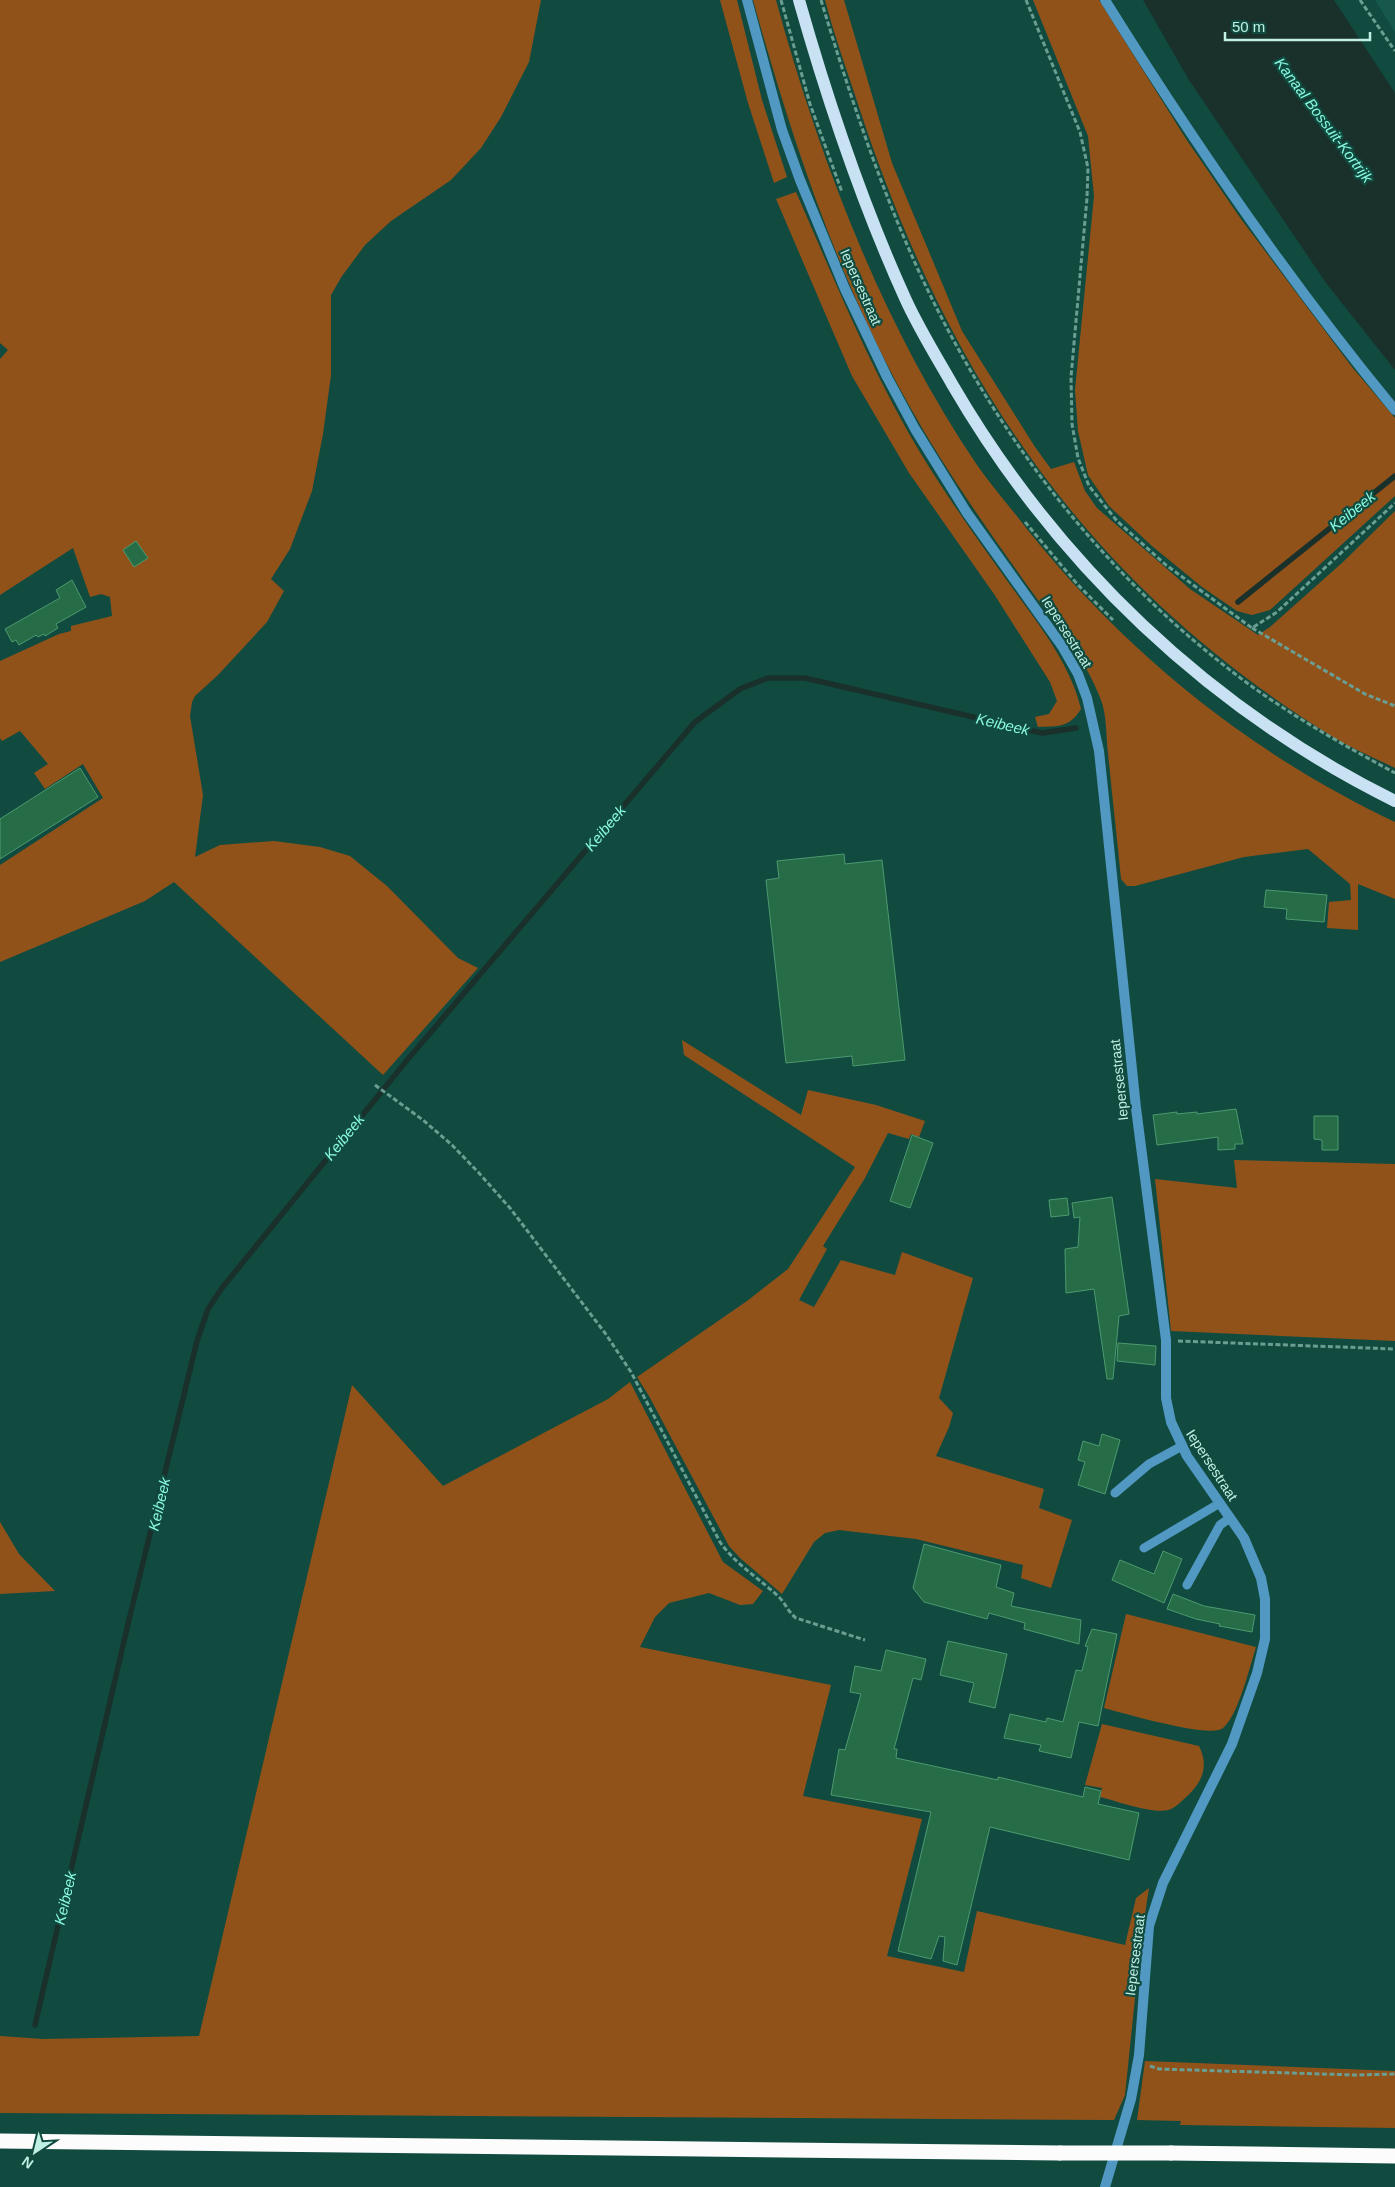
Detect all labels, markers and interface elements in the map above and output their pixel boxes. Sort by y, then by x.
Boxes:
scale bar [1225,10,1370,42]
text: 50 m [1232,18,1265,35]
water label: Kanaal Bossuit-Kortrijk [1272,54,1377,187]
street label: Iepersestraat [837,246,885,328]
water label: Keibeek [1326,486,1380,535]
street label: Iepersestraat [1039,593,1095,671]
water label: Keibeek [975,710,1033,739]
water label: Keibeek [581,801,630,854]
street label: Iepersestraat [1107,1038,1131,1121]
water label: Keibeek [320,1109,369,1163]
street label: Iepersestraat [1183,1426,1241,1504]
water label: Keibeek [145,1474,174,1532]
water label: Keibeek [51,1868,80,1926]
street label: Iepersestraat [1122,1913,1148,1997]
north arrow [10,2127,60,2177]
text: N [19,2153,36,2172]

